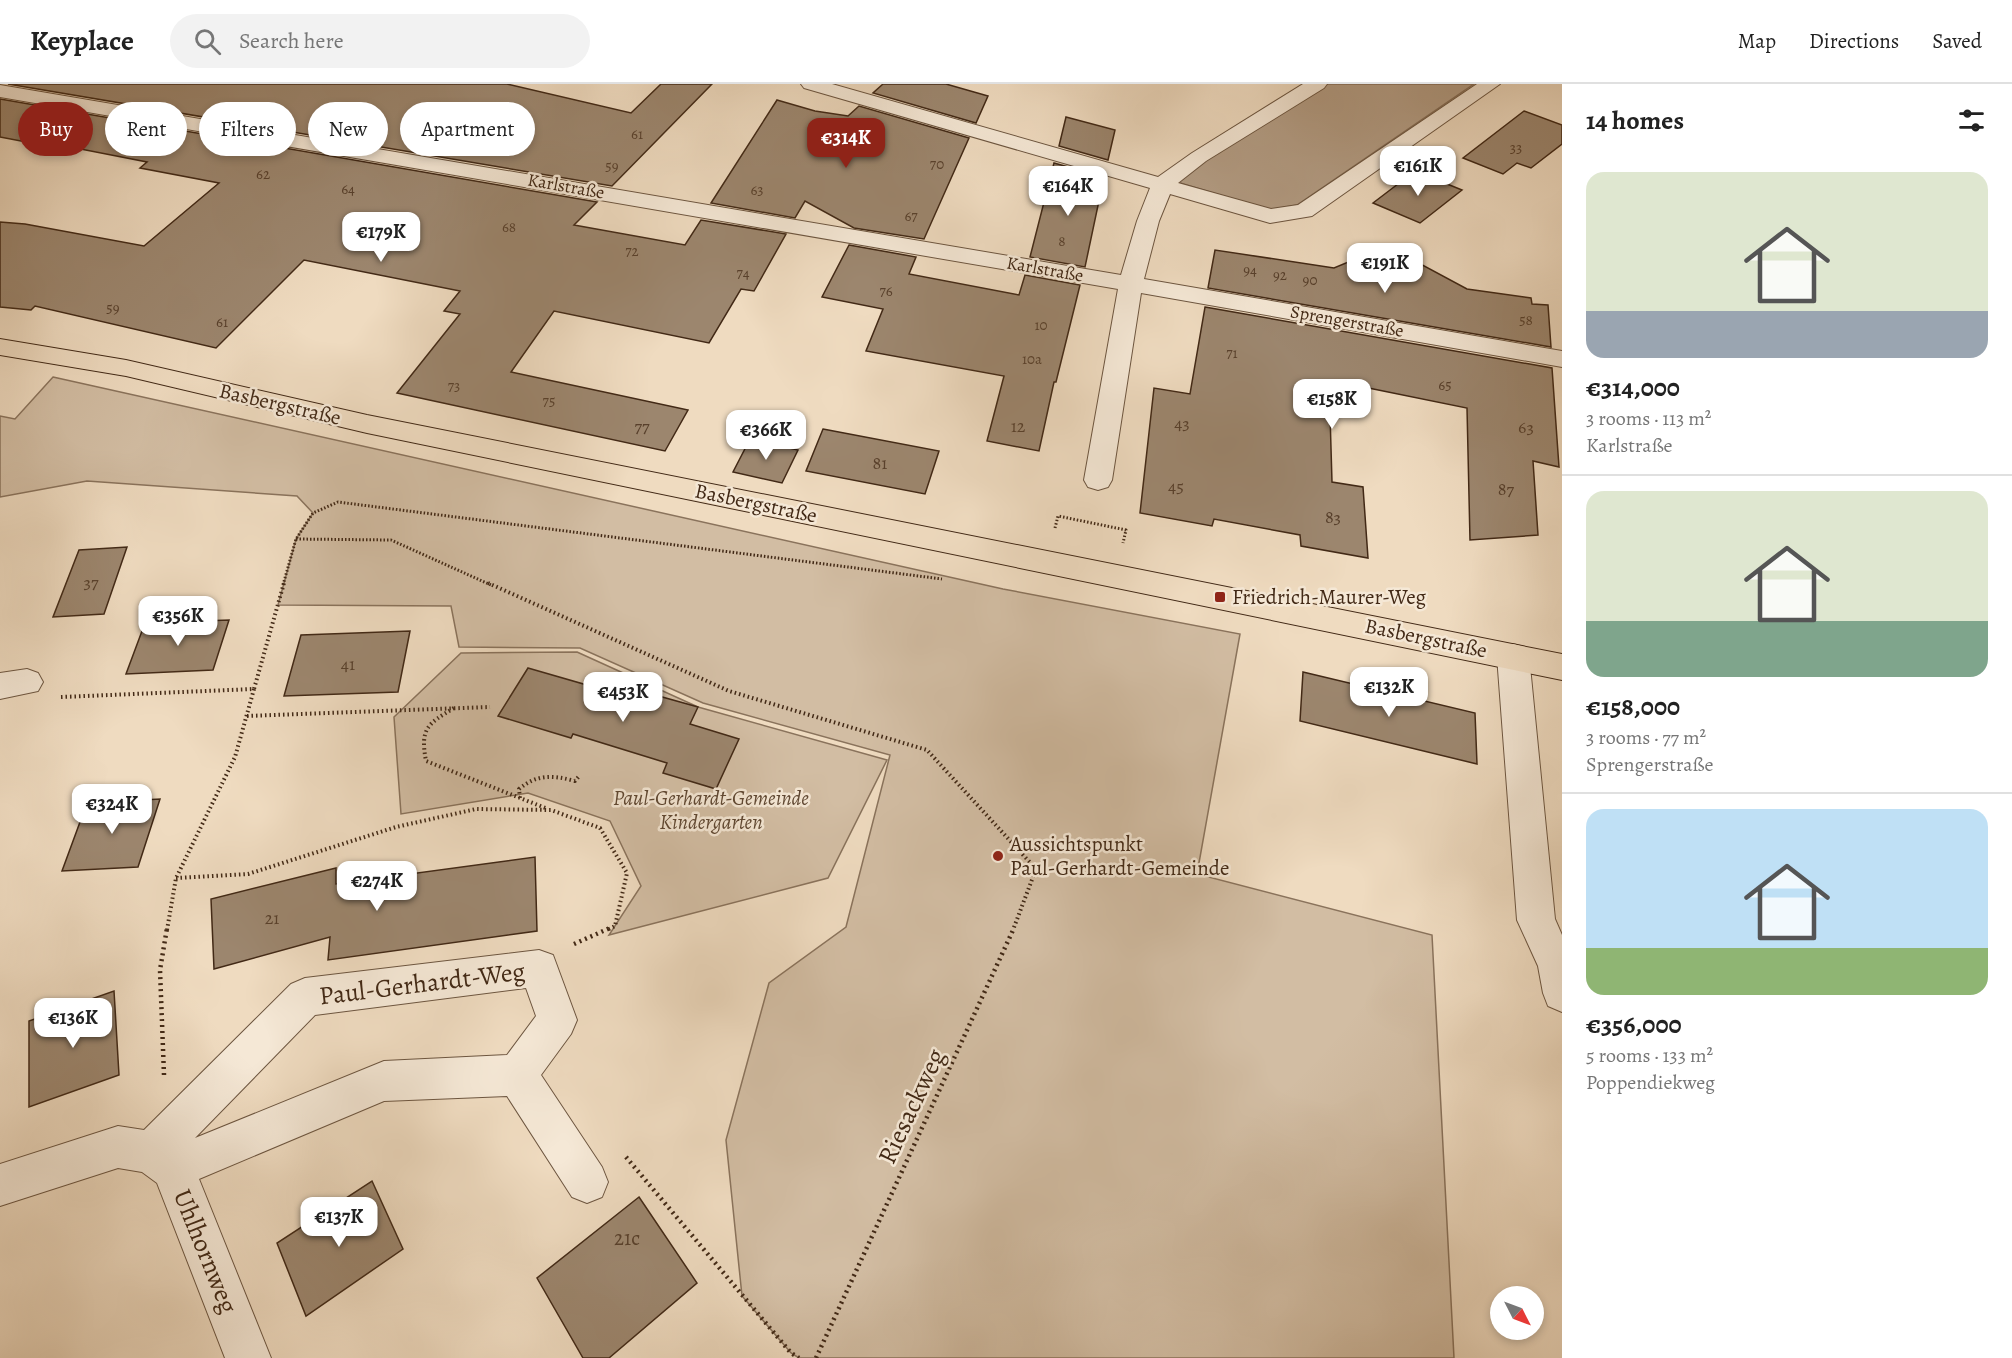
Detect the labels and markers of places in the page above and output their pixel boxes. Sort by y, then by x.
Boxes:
pin: €314K [804,118,888,169]
pin: €161K [1376,146,1460,197]
pin: €164K [1026,166,1110,217]
pin: €179K [339,212,423,263]
pin: €191K [1343,243,1427,294]
pin: €158K [1290,379,1374,430]
pin: €366K [724,410,808,461]
place label: Friedrich-Maurer-Weg [1232,583,1426,611]
marker: Friedrich-Maurer-Weg [1213,590,1227,604]
pin: €356K [136,596,220,647]
pin: €132K [1347,667,1431,718]
pin: €453K [581,672,665,723]
pin: €324K [70,784,154,835]
place label: Aussichtspunkt Paul-Gerhardt-Gemeinde [1009,830,1229,882]
marker: Aussichtspunkt Paul-Gerhardt-Gemeinde [991,849,1005,863]
pin: €274K [335,861,419,912]
pin: €136K [31,998,115,1049]
pin: €137K [297,1197,381,1248]

